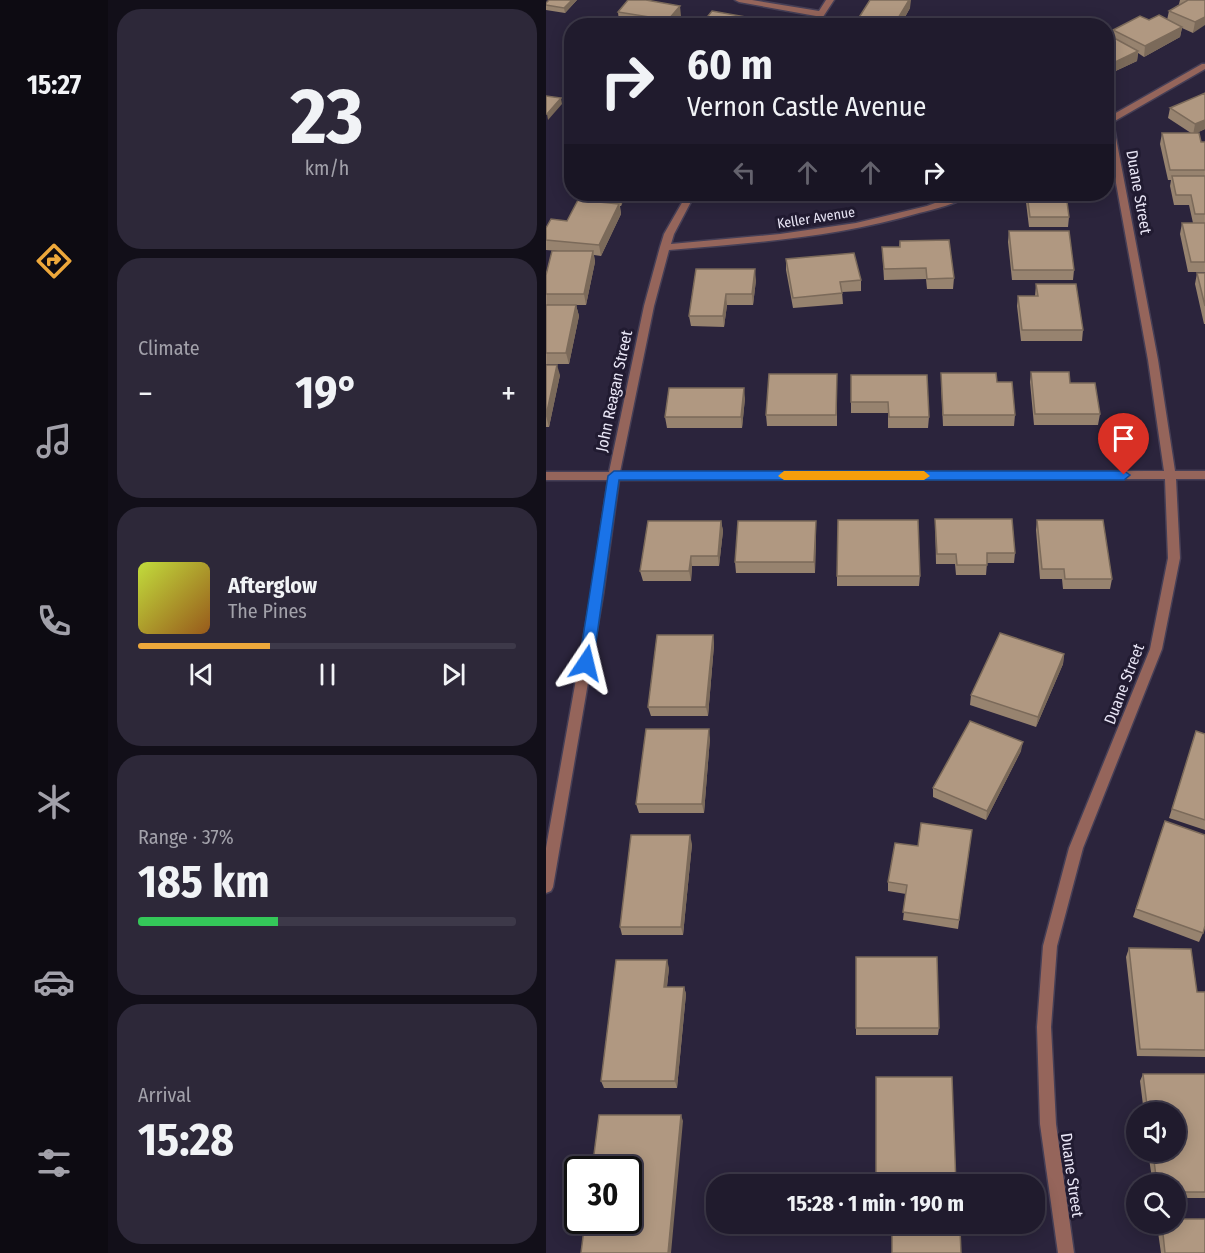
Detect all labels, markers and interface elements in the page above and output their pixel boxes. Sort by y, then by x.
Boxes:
text: 60 m [687,40,773,90]
icon: right [588,42,666,120]
text: 15:27 [27,69,81,101]
text: 23 [290,70,364,164]
text: Vernon Castle Avenue [687,91,926,123]
street label: Duane Street [1122,149,1156,236]
text: km/h [305,156,349,180]
icon: left [728,156,761,189]
icon: ahead [791,156,824,189]
icon: ahead [854,156,887,189]
icon: right [917,156,950,189]
street label: Keller Avenue [776,203,856,233]
icon: directions [33,240,75,282]
street label: John Reagan Street [592,328,636,454]
text: Climate [138,336,200,360]
text: 19° [295,366,359,420]
text: − [138,374,153,414]
text: + [501,374,516,414]
pin [1098,413,1149,475]
icon: music [33,420,75,462]
icon: arrive [1107,422,1140,455]
text: Afterglow [228,572,317,599]
text: The Pines [228,599,307,623]
icon: phone [33,600,75,642]
position arrow [554,631,618,695]
street label: Duane Street [1100,640,1148,727]
icon: previous [185,658,218,691]
icon: pause [311,658,344,691]
icon: next [437,658,470,691]
icon: climate [33,781,75,823]
text: Range · 37% [138,825,234,849]
text: 185 km [138,855,270,909]
icon: car [33,961,75,1003]
text: Arrival [138,1083,191,1107]
map controls [1126,1102,1186,1234]
button: sound [1126,1102,1186,1162]
text: 15:28 [138,1113,234,1167]
street label: Duane Street [1057,1132,1087,1219]
icon: filters [33,1142,75,1184]
speed limit sign: 30 [564,1156,642,1234]
button: search [1126,1174,1186,1234]
text: 15:28 · 1 min · 190 m [787,1190,964,1217]

